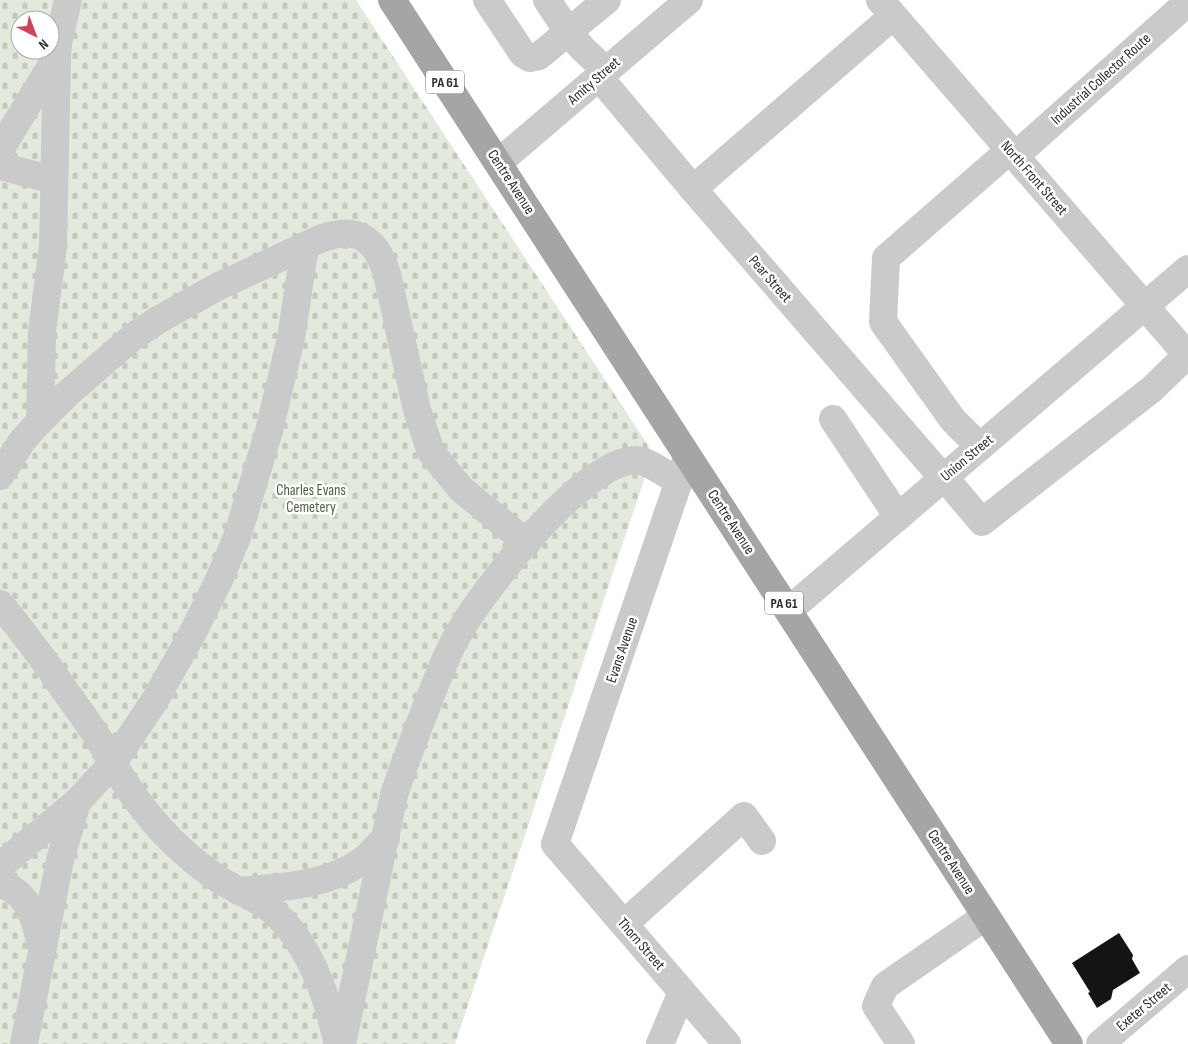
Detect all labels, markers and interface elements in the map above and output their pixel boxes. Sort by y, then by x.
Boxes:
north arrow [10,10,60,60]
street label: Industrial Collector Route [1047,29,1155,129]
text: N [35,35,52,53]
street label: Amity Street [563,53,625,110]
road number: PA 61 [426,70,464,94]
street label: North Front Street [996,137,1072,220]
street label: Centre Avenue [483,146,539,218]
street label: Pear Street [744,251,796,307]
street label: Union Street [937,430,998,486]
park label: Charles Evans Cemetery [276,481,346,517]
street label: Centre Avenue [703,486,759,558]
road number: PA 61 [765,592,803,614]
street label: Evans Avenue [602,615,642,685]
street label: Centre Avenue [923,826,979,898]
street label: Thorn Street [613,914,669,974]
street label: Exeter Street [1112,978,1176,1036]

